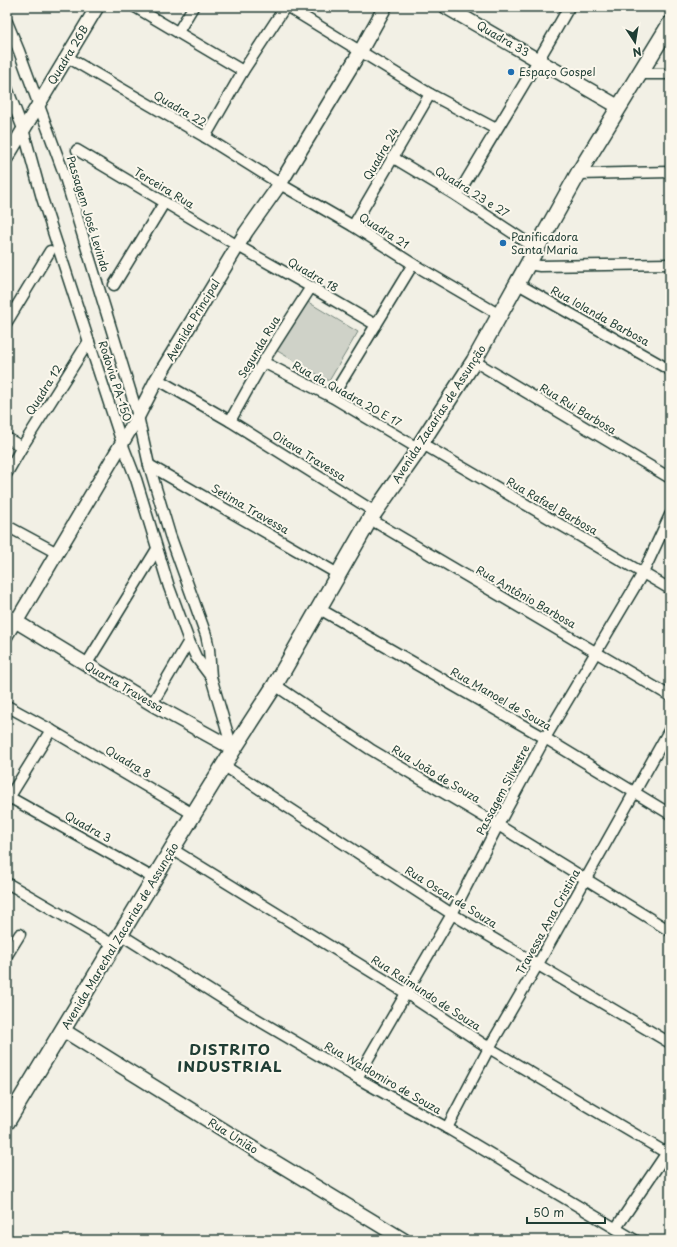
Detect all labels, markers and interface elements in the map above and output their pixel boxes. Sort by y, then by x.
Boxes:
street label: Quadra 33 [474,17,533,61]
street label: Quadra 26B [43,22,92,88]
north arrow [615,22,655,62]
text: N [631,43,643,62]
place label: Espaço Gospel [519,63,595,80]
marker: Espaço Gospel [506,67,516,77]
street label: Quadra 22 [151,86,210,131]
street label: Quadra 24 [359,124,403,183]
street label: Passagem José Levindo [63,154,114,274]
street label: Quadra 23 e 27 [432,162,513,221]
street label: Terceira Rua [131,163,198,213]
street label: Quadra 21 [356,208,413,253]
place label: Panificadora Santa Maria [511,228,579,258]
marker: Panificadora Santa Maria [498,238,508,248]
street label: Quadra 18 [285,253,342,296]
street label: Avenida Principal [161,276,224,364]
street label: Rua Iolanda Barbosa [548,281,653,350]
street label: Segunda Rua [233,312,284,381]
street label: Rodovia PA-150 [94,338,137,423]
street label: Avenida Zacarias de Assunção [387,341,490,486]
street label: Rua da Quadra 20 E 17 [290,356,405,431]
street label: Quadra 12 [21,361,66,418]
street label: Rua Rui Barbosa [537,379,620,438]
street label: Oitava Travessa [269,426,350,485]
street label: Rua Rafael Barbosa [503,472,601,539]
street label: Setima Travessa [208,479,292,538]
street label: Rua Antônio Barbosa [473,561,580,632]
street label: Quarta Travessa [81,657,167,716]
street label: Rua Manoel de Souza [448,663,555,735]
street label: Rua João de Souza [389,740,484,807]
street label: Quadra 8 [102,741,154,782]
street label: Passagem Silvestre [472,741,534,838]
street label: Quadra 3 [62,807,115,846]
street label: Avenida Marechal Zacarias de Assunção [57,839,182,1032]
street label: Rua Oscar de Souza [402,861,501,932]
street label: Travessa Ana Cristina [511,866,584,978]
street label: Rua Raimundo de Souza [368,951,484,1035]
district label: DISTRITO INDUSTRIAL [177,1037,283,1077]
street label: Rua Waldomiro de Souza [322,1037,445,1118]
street label: Rua União [205,1114,261,1158]
scale bar [527,1199,605,1225]
text: 50 m [533,1203,564,1221]

